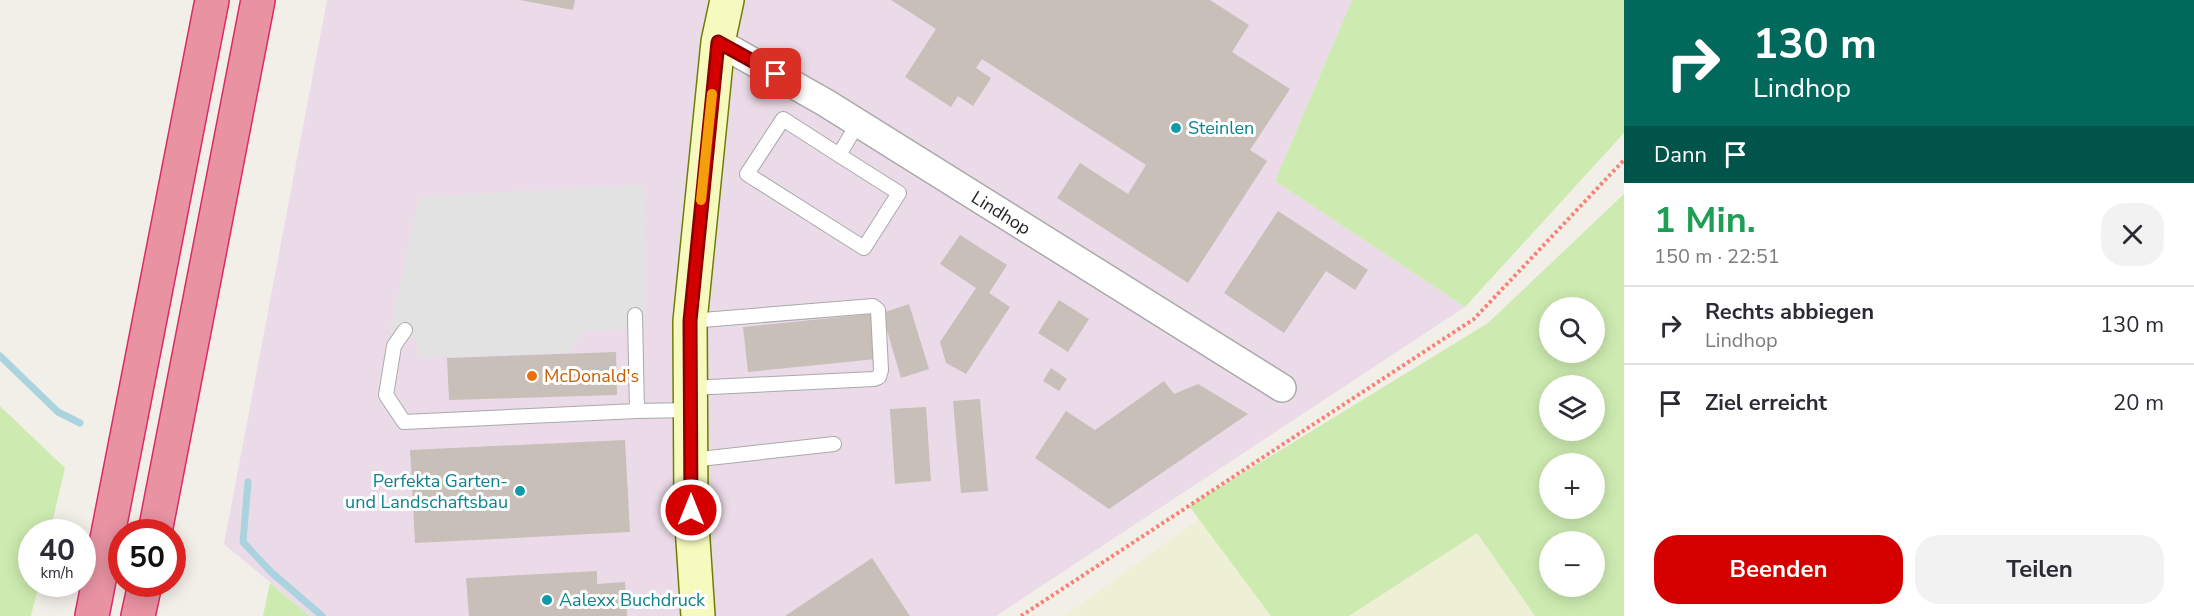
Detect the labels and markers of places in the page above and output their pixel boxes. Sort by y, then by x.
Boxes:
pin [750,48,801,99]
place label: Steinlen [1188,116,1254,140]
marker: Steinlen [1169,121,1183,135]
place label: McDonald's [544,364,639,388]
marker: McDonald's [525,369,539,383]
place label: Perfekta Garten- und Landschaftsbau [345,469,508,514]
marker: Perfekta Garten- und Landschaftsbau [513,484,527,498]
place label: Aalexx Buchdruck [559,588,706,612]
marker: Aalexx Buchdruck [540,593,554,607]

